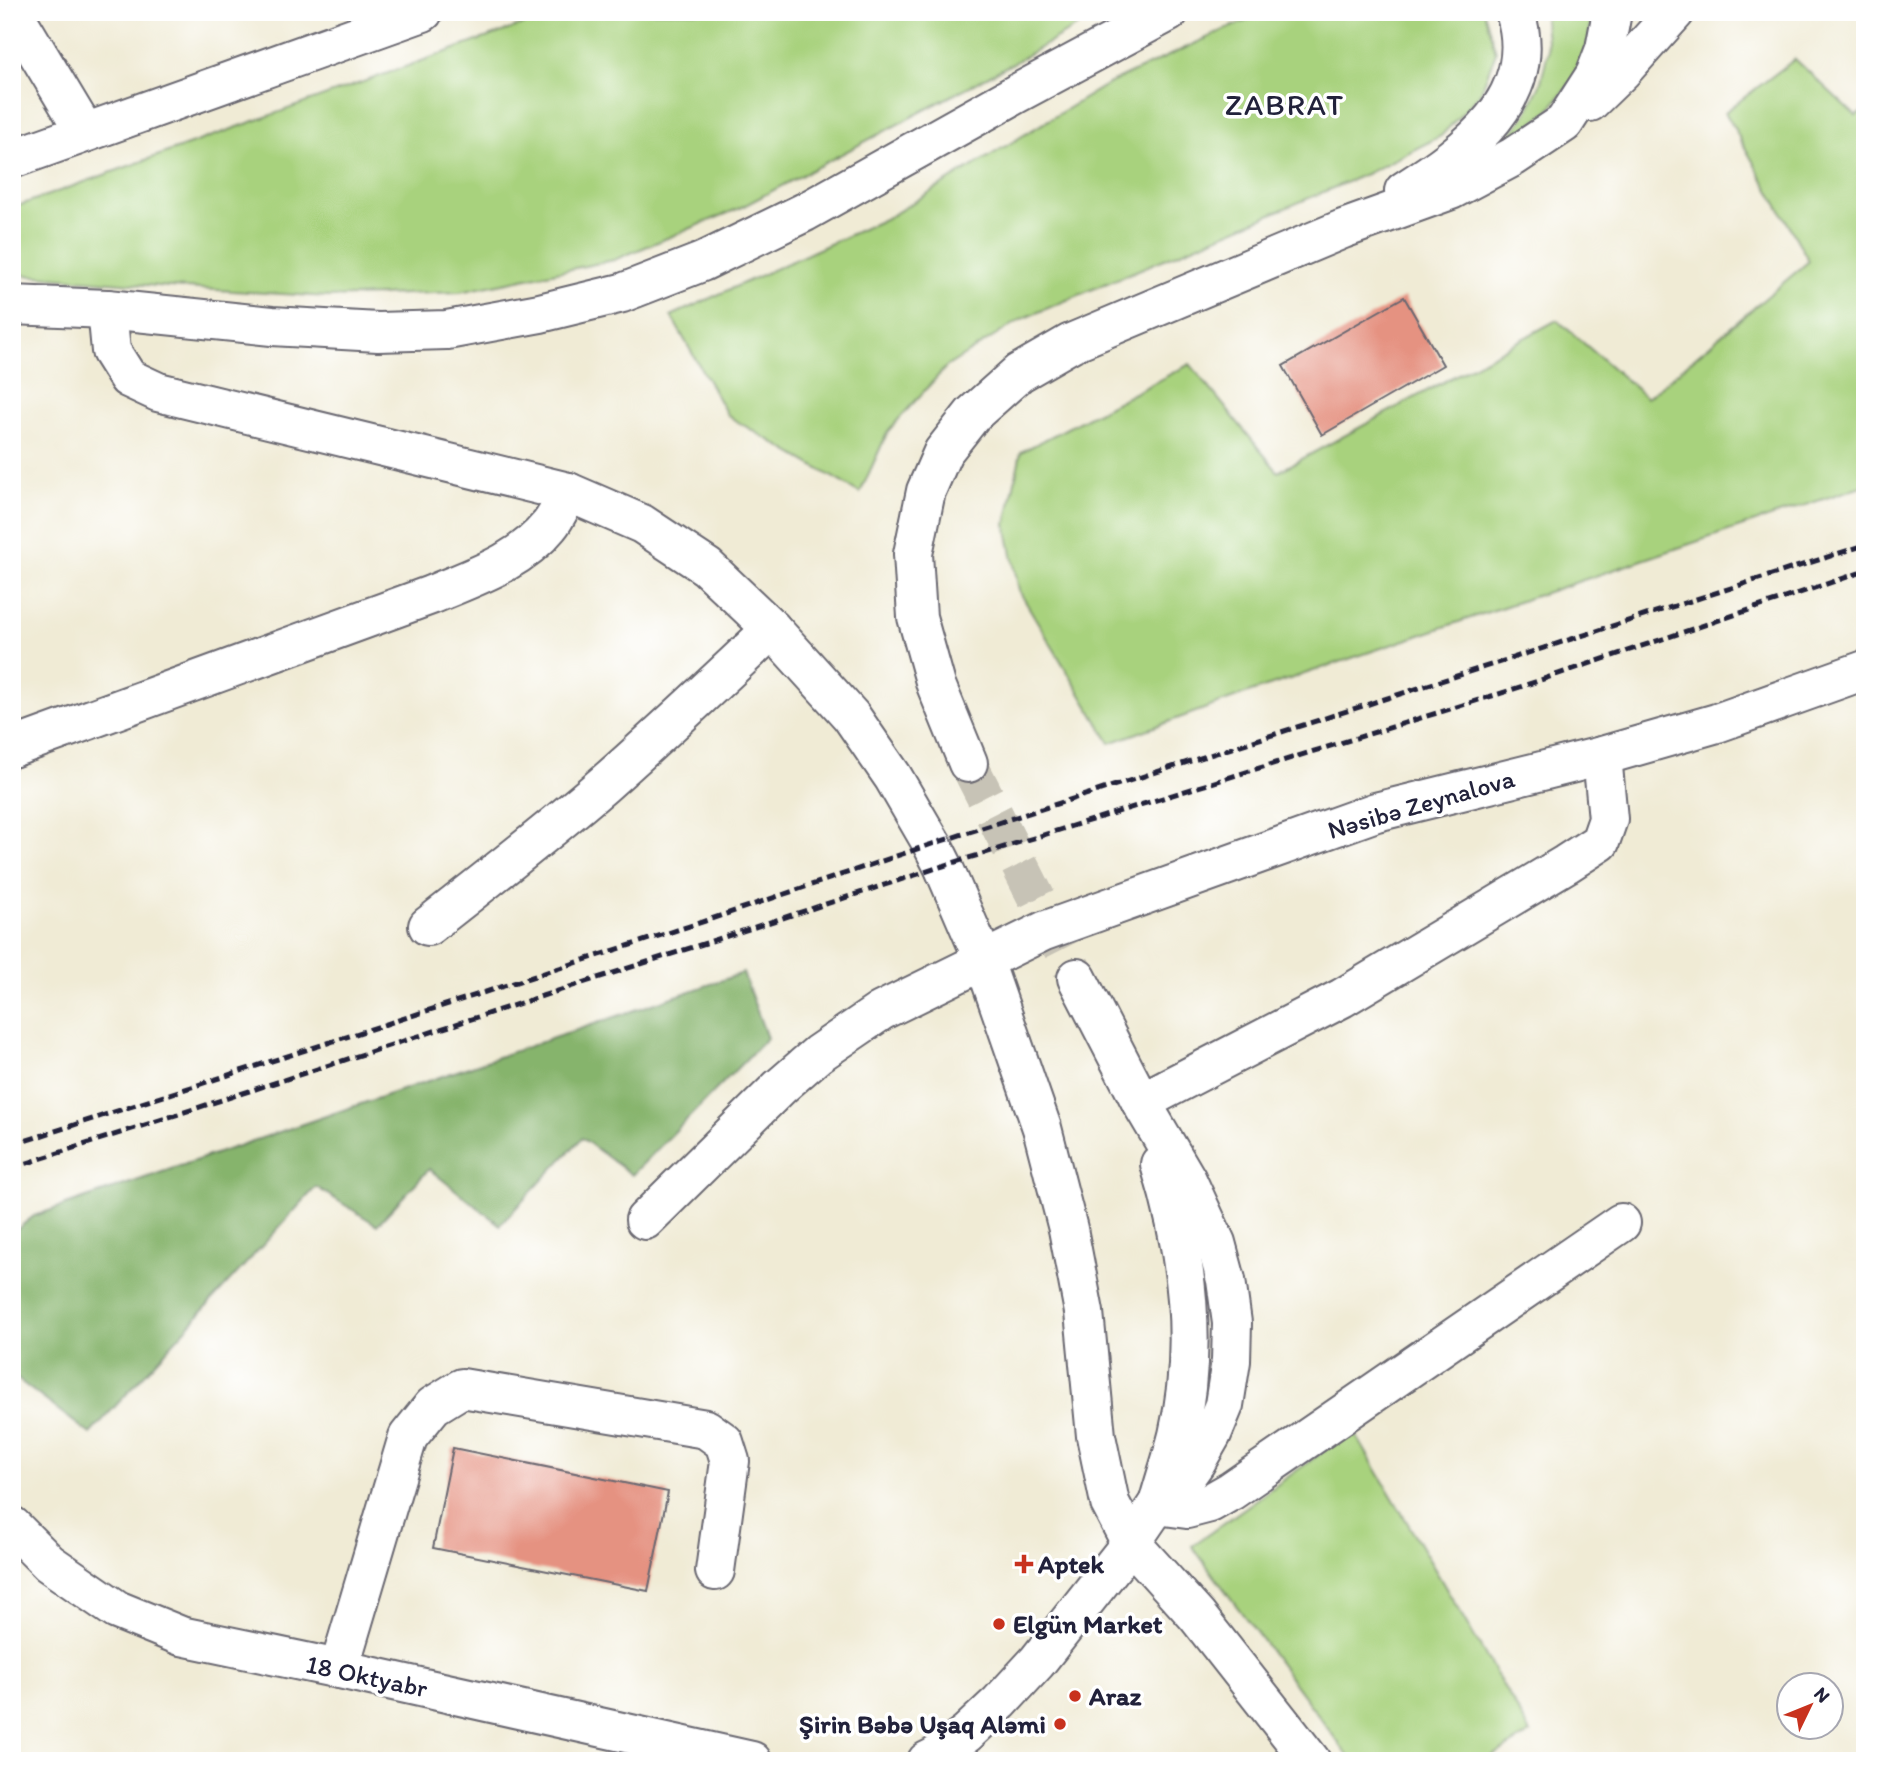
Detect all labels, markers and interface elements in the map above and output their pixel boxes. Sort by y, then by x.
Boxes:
district label: ZABRAT [1225,86,1345,123]
street label: Nəsibə Zeynalova [1324,762,1519,846]
place label: Aptek [1037,1548,1105,1580]
marker: Aptek [1016,1556,1032,1572]
place label: Elgün Market [1013,1608,1163,1640]
marker: Elgün Market [991,1616,1007,1632]
street label: 18 Oktyabr [303,1648,431,1705]
north arrow [1776,1672,1846,1742]
place label: Araz [1088,1680,1142,1712]
text: N [1809,1682,1835,1707]
marker: Araz [1067,1688,1083,1704]
place label: Şirin Bəbə Uşaq Aləmi [799,1708,1046,1740]
marker: Şirin Bəbə Uşaq Aləmi [1052,1716,1068,1732]

